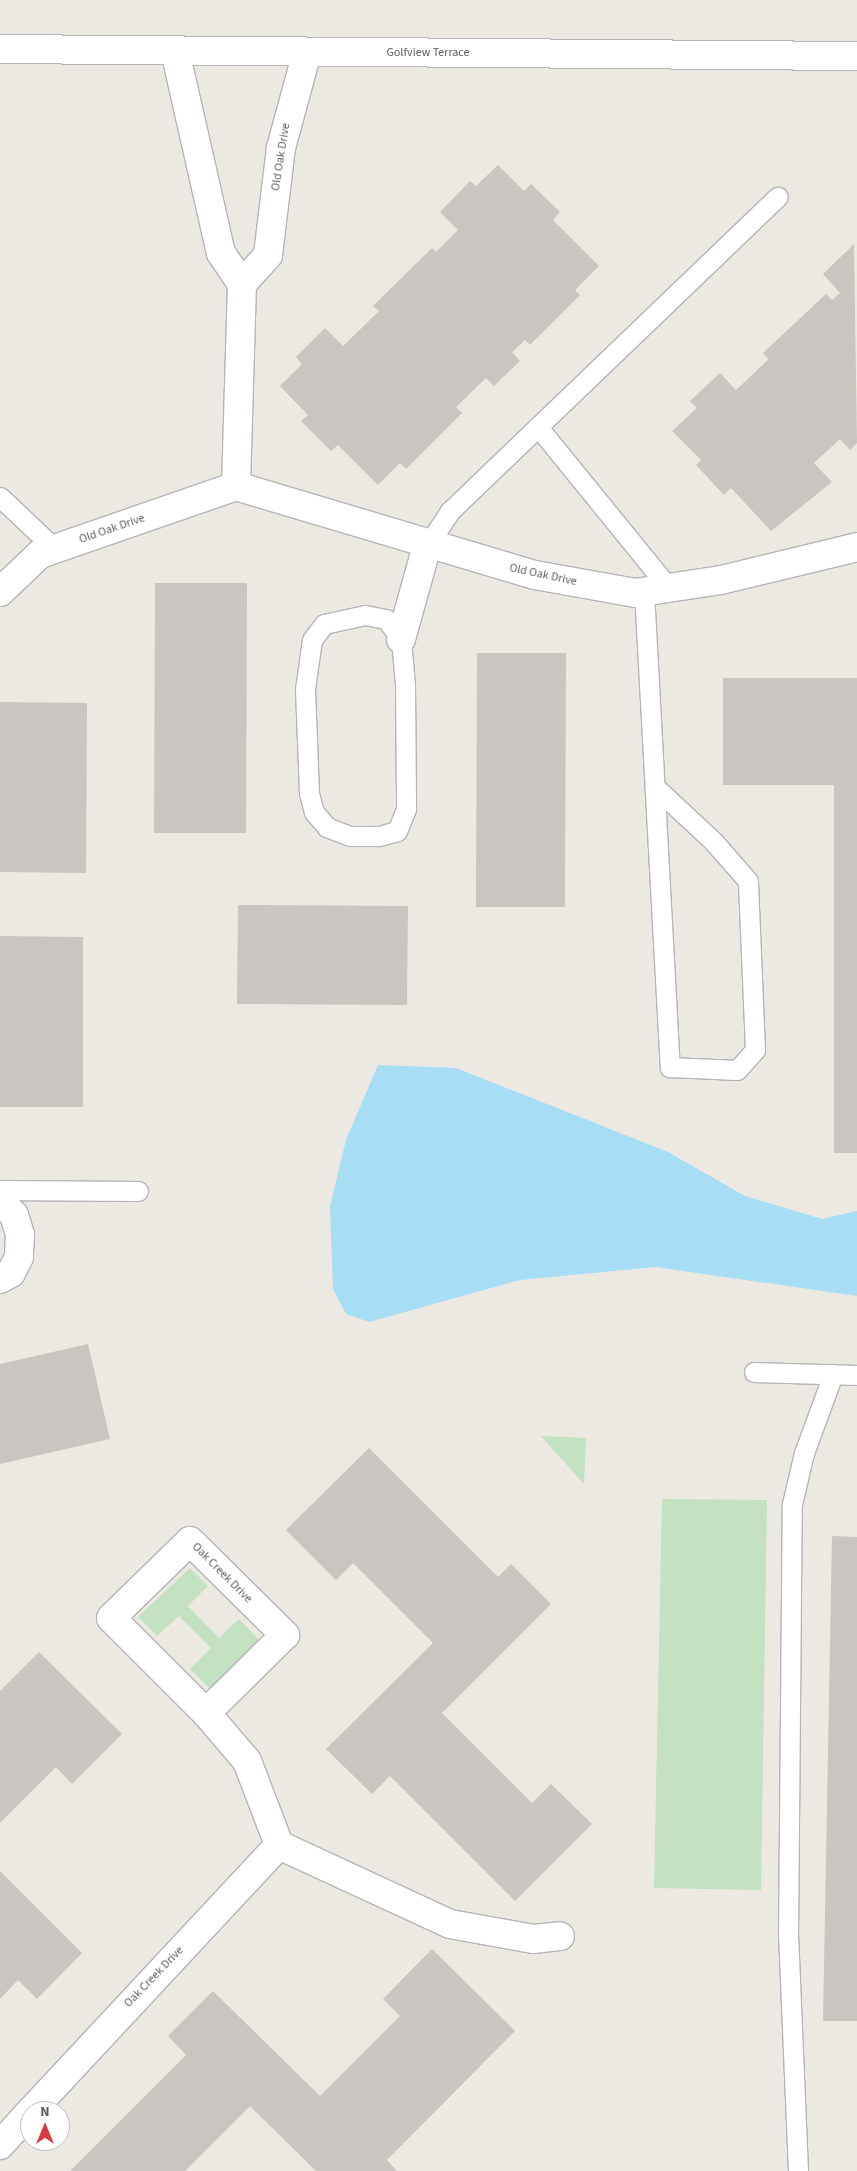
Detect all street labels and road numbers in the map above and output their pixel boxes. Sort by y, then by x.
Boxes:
street label: Golfview Terrace [386,46,470,60]
street label: Old Oak Drive [269,122,293,192]
street label: Old Oak Drive [77,511,147,547]
street label: Old Oak Drive [508,561,578,589]
street label: Oak Creek Drive [189,1540,255,1606]
street label: Oak Creek Drive [121,1943,187,2011]

